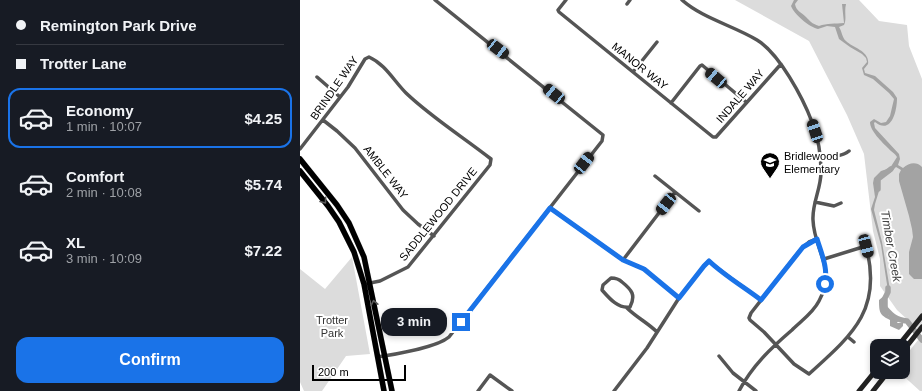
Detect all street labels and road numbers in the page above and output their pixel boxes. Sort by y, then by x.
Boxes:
street label: MANOR WAY [610,40,671,92]
street label: BRINDLE WAY [308,53,361,122]
street label: INDALE WAY [714,66,767,125]
street label: AMBLE WAY [362,143,411,202]
street label: SADDLEWOOD DRIVE [397,165,479,263]

